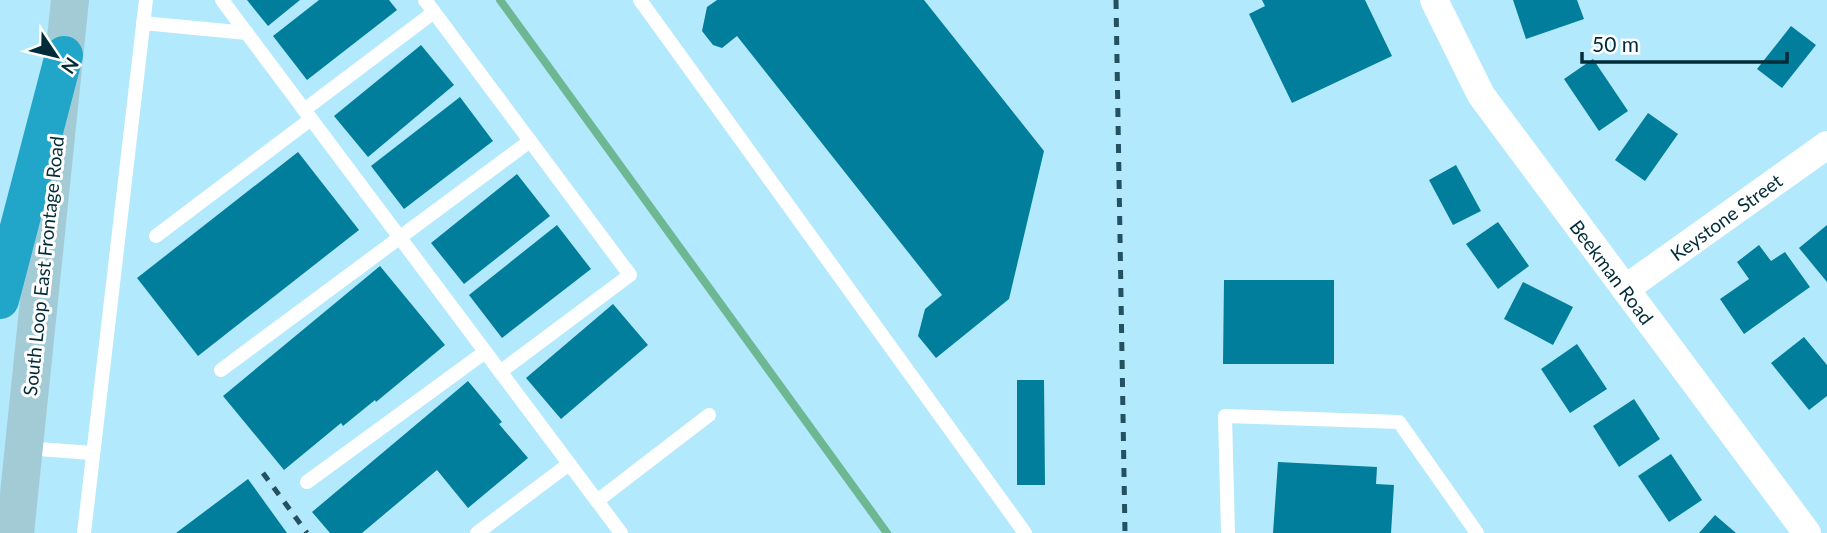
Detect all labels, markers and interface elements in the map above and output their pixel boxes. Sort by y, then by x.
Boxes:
north arrow [21,21,91,91]
scale bar [1582,21,1787,65]
text: 50 m [1592,31,1639,56]
text: N [57,53,84,79]
street label: South Loop East Frontage Road [18,135,68,397]
street label: Keystone Street [1666,169,1787,265]
street label: Beekman Road [1565,215,1659,329]

